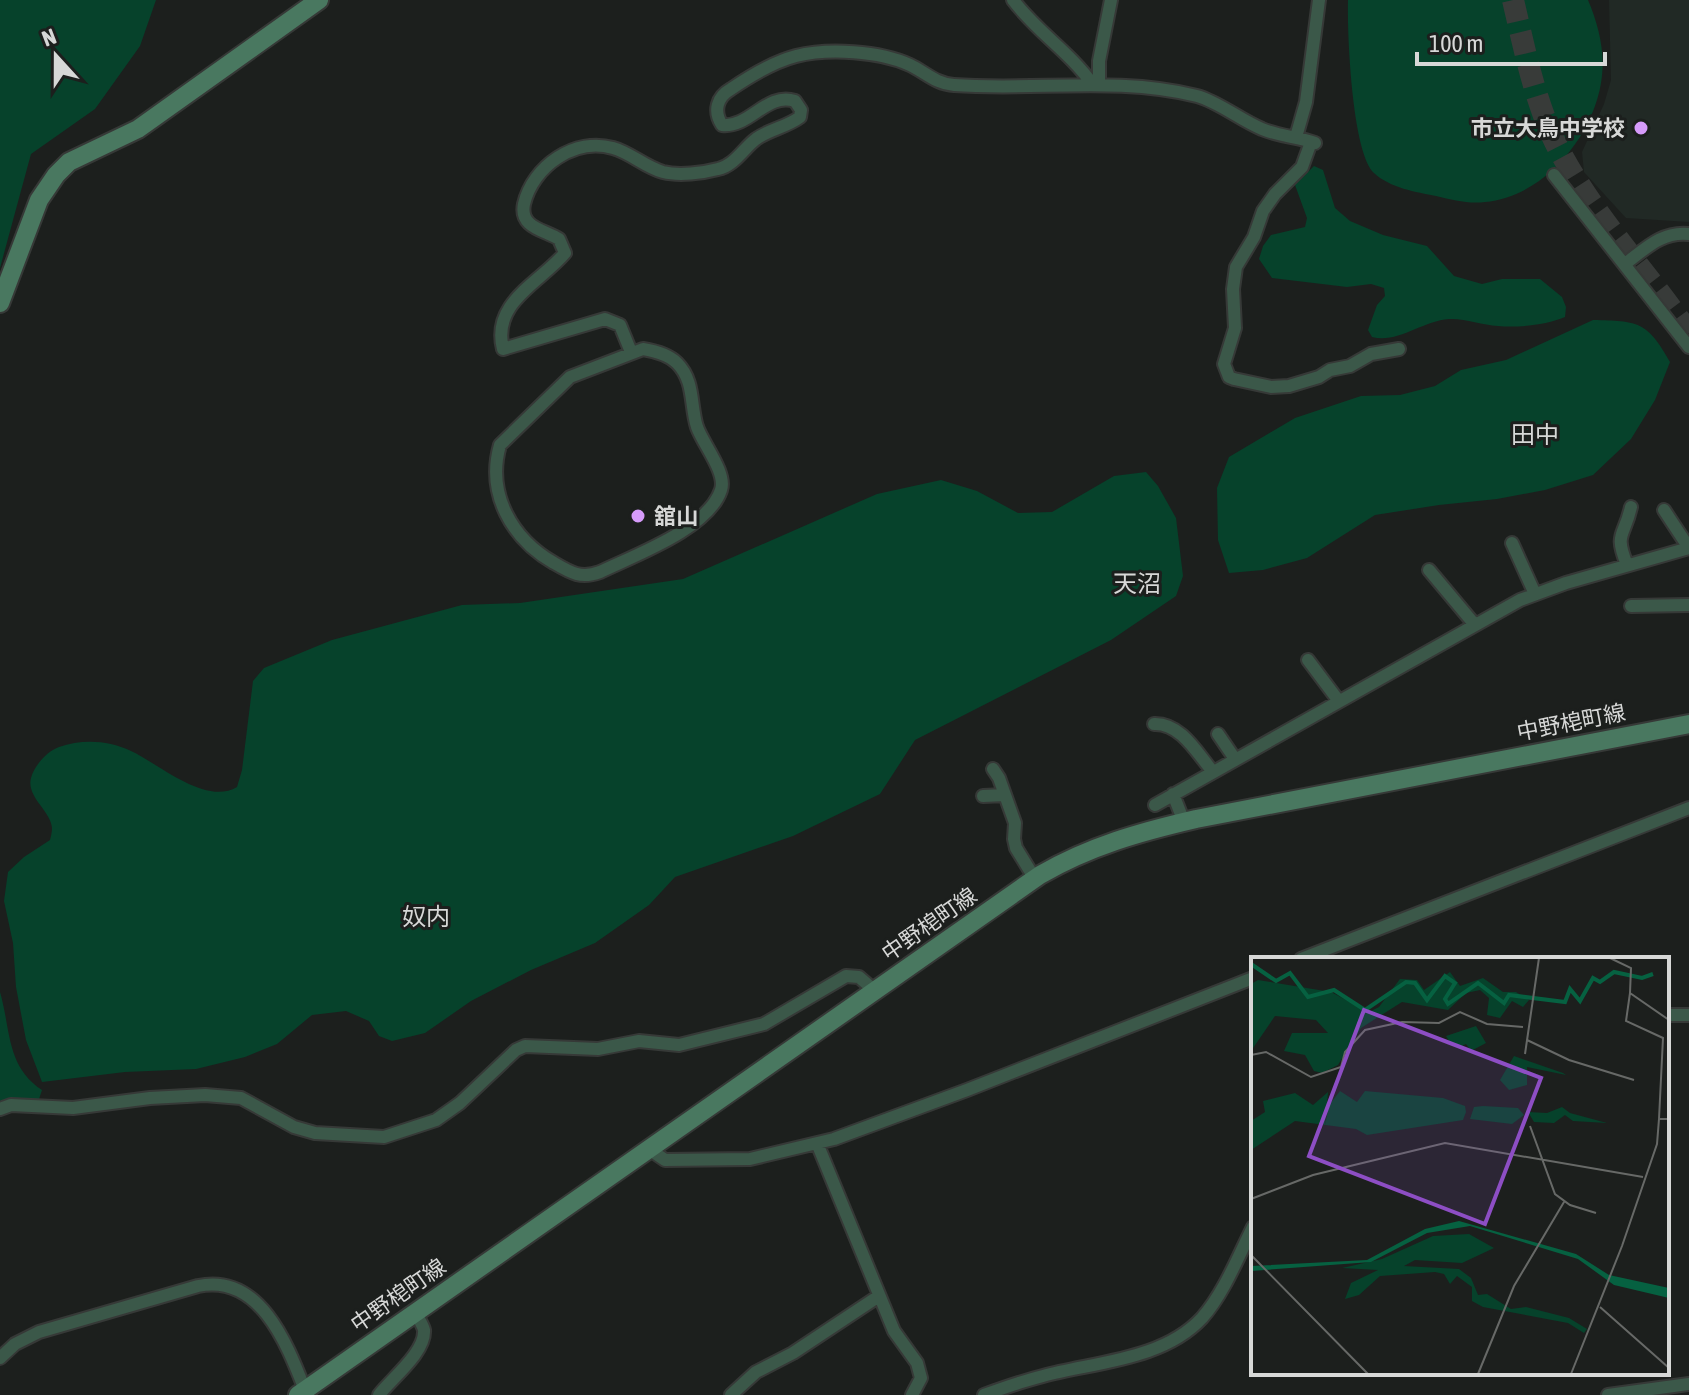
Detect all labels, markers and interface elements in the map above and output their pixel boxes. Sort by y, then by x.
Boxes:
north arrow [16,16,96,96]
scale bar [1417,16,1605,66]
text: N [38,23,60,52]
text: 100 m [1429,30,1483,57]
place label: 市立大鳥中学校 [1471,115,1625,141]
marker: 市立大鳥中学校 [1632,119,1650,137]
district label: 田中 [1511,421,1559,448]
place label: 舘山 [654,503,698,529]
marker: 舘山 [629,507,647,525]
district label: 天沼 [1113,570,1161,597]
street label: 中野梍町線 [1515,699,1627,745]
street label: 中野梍町線 [876,882,982,966]
district label: 奴内 [402,903,450,930]
inset map [1251,957,1669,1375]
street label: 中野梍町線 [345,1253,451,1337]

